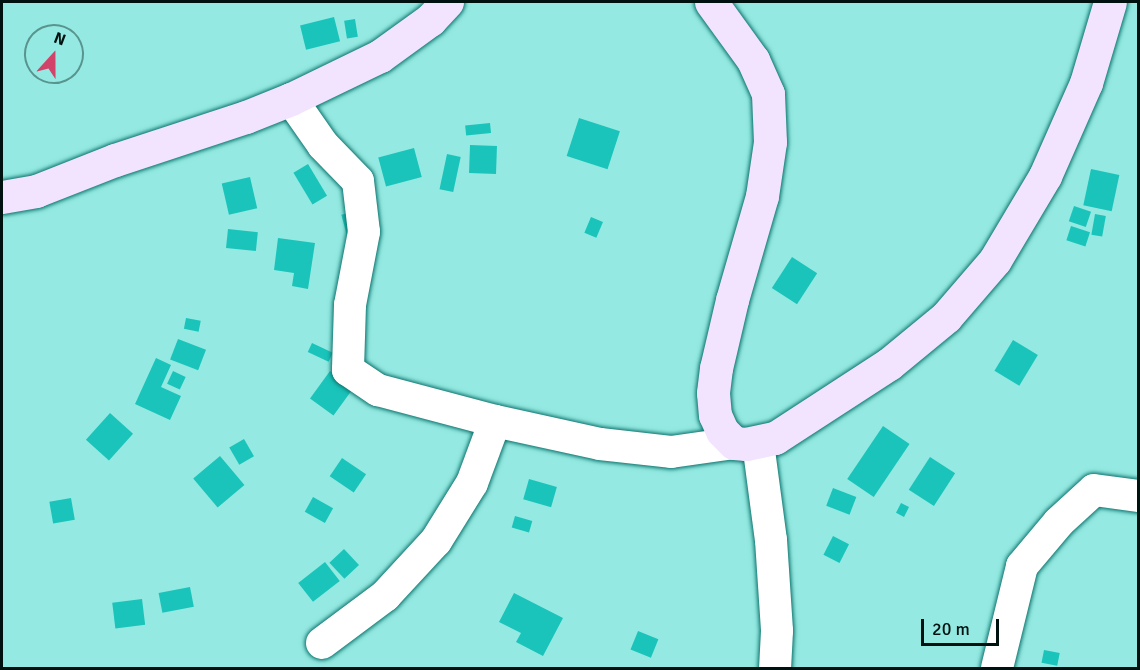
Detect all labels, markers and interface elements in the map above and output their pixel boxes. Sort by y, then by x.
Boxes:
north arrow [24,24,84,84]
text: N [51,28,69,50]
scale bar [924,607,1002,645]
text: 20 m [932,618,970,640]

